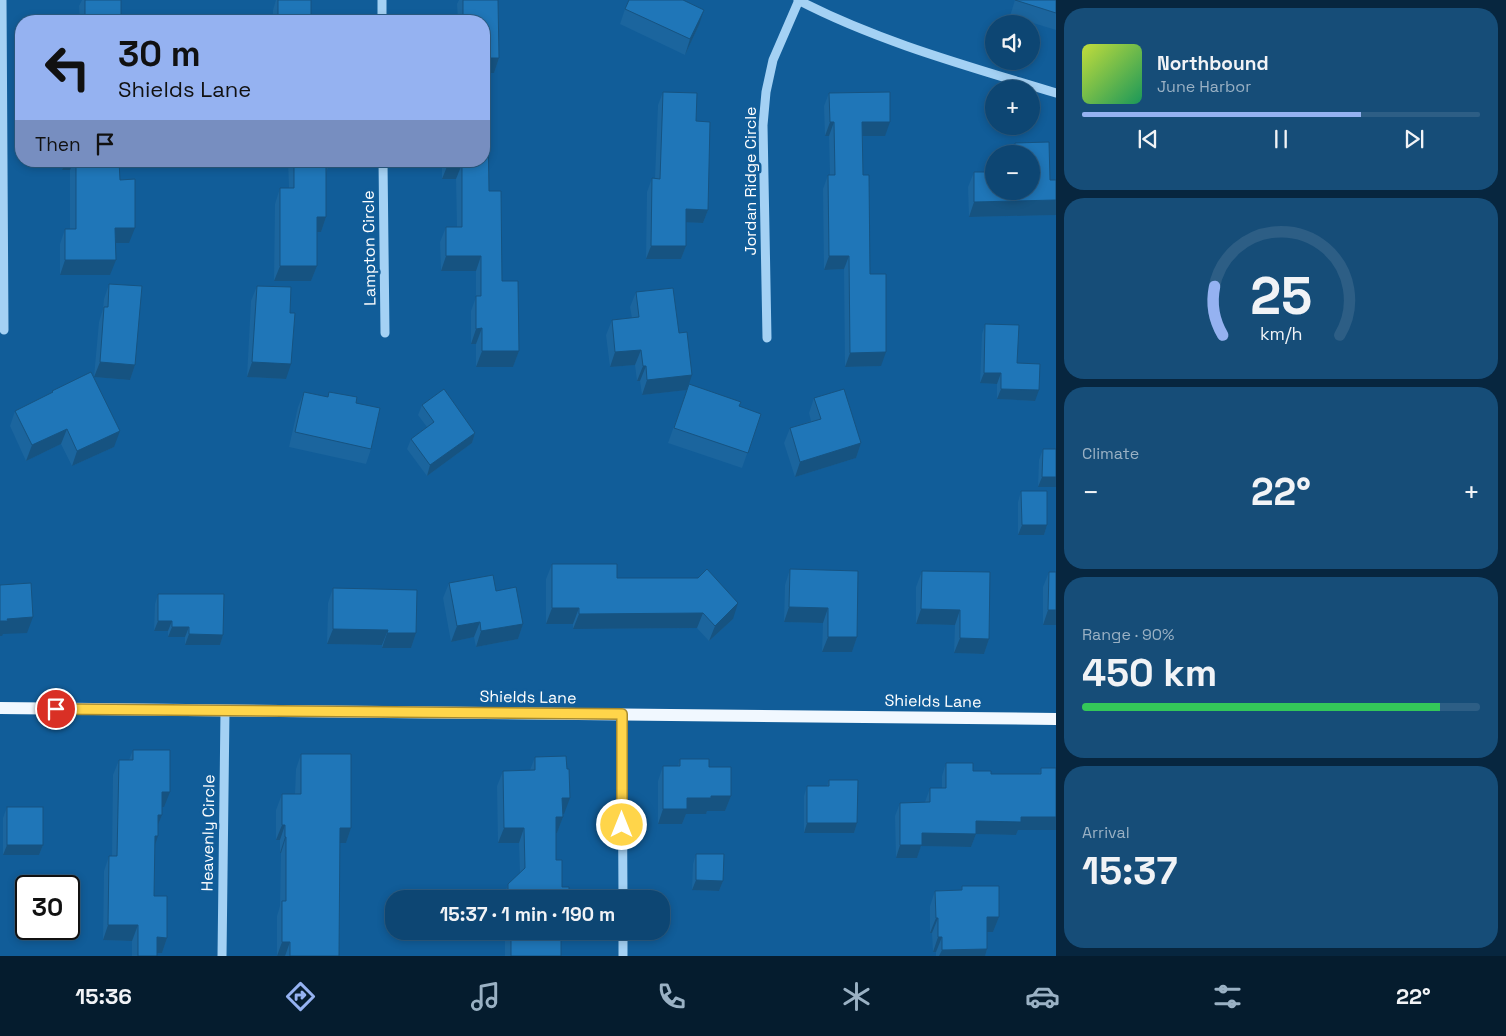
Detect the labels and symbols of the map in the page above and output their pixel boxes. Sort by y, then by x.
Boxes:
street label: Jordan Ridge Circle [740,106,761,256]
street label: Lampton Circle [357,190,381,306]
street label: Shields Lane [479,686,577,708]
pin [35,688,77,730]
street label: Shields Lane [884,690,982,712]
street label: Heavenly Circle [196,774,220,892]
position arrow [595,798,647,850]
speed limit sign: 30 [15,875,80,940]

